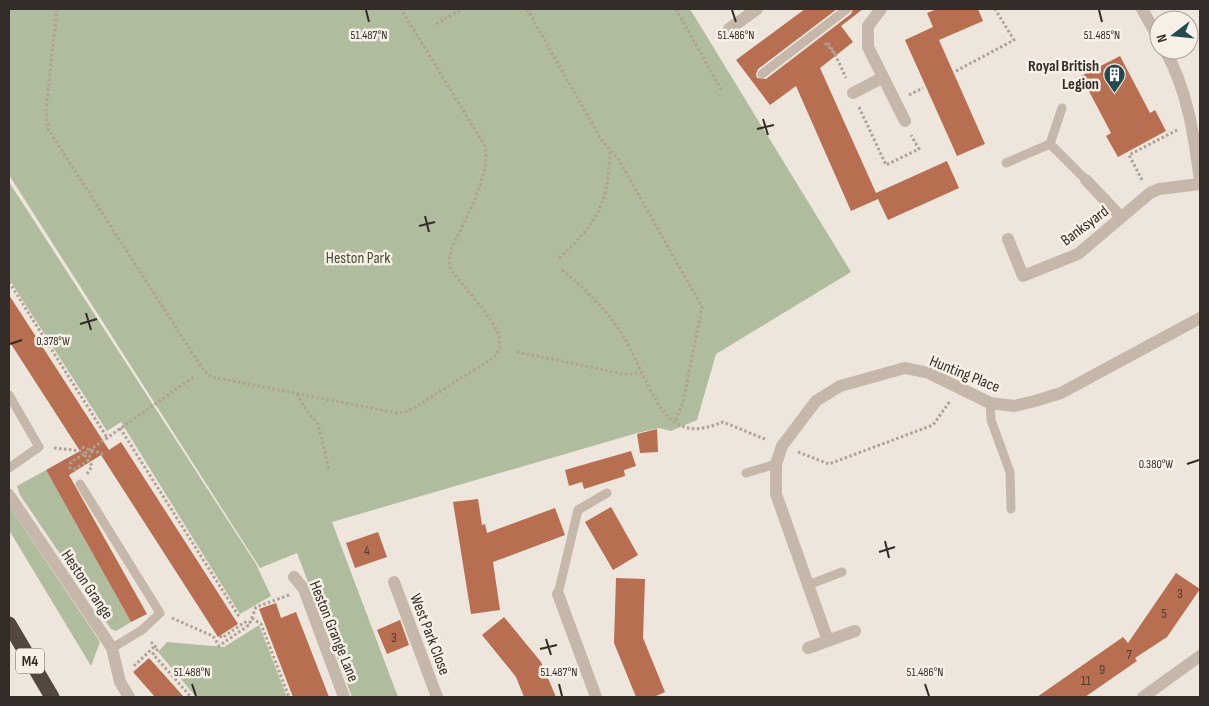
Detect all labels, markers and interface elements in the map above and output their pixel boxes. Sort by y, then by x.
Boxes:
north arrow [1149,10,1199,60]
text: 51.487°N [351,28,387,43]
text: 51.486°N [718,28,754,43]
text: 51.485°N [1084,28,1120,43]
text: N [1153,33,1171,44]
place label: Royal British Legion [1028,57,1099,94]
building icon: Royal British Legion [1103,62,1127,93]
street label: Banksyard [1057,202,1113,250]
park label: Heston Park [326,249,390,268]
text: 0.378°W [36,334,70,349]
street label: Hunting Place [927,352,1002,397]
text: 0.380°W [1139,457,1173,472]
house number: 4 [364,542,370,559]
street label: Heston Grange [57,547,117,623]
street label: Heston Grange Lane [305,578,362,685]
house number: 3 [1177,585,1183,602]
street label: West Park Close [405,591,454,678]
house number: 5 [1161,605,1167,622]
house number: 3 [391,629,397,646]
house number: 7 [1126,646,1132,663]
road number: M4 [16,648,44,674]
house number: 9 [1099,661,1105,678]
text: 51.488°N [174,665,210,680]
text: 51.487°N [541,665,577,680]
text: 51.486°N [907,665,943,680]
house number: 11 [1081,672,1091,689]

